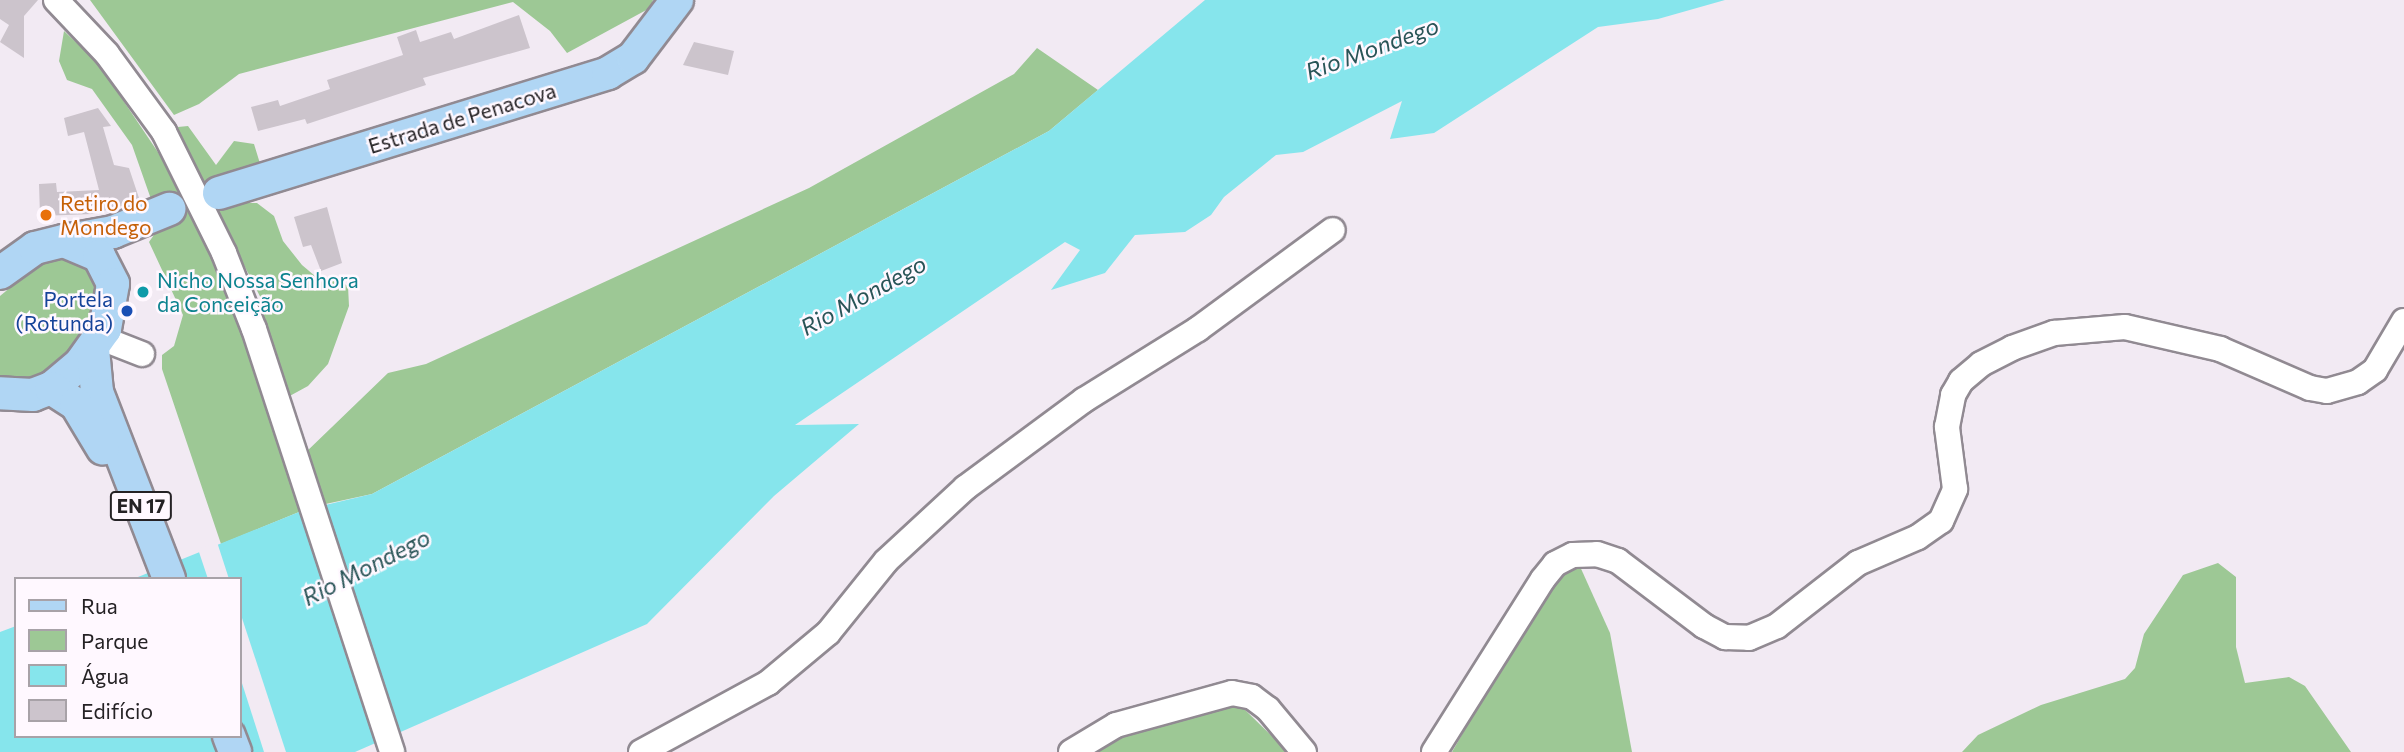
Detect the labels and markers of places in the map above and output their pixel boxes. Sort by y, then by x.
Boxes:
place label: Retiro do Mondego [60,190,152,240]
marker: Retiro do Mondego [38,207,54,223]
place label: Nicho Nossa Senhora da Conceição [157,267,359,317]
marker: Nicho Nossa Senhora da Conceição [135,284,151,300]
place label: Portela (Rotunda) [16,286,113,336]
marker: Portela (Rotunda) [119,303,135,319]

